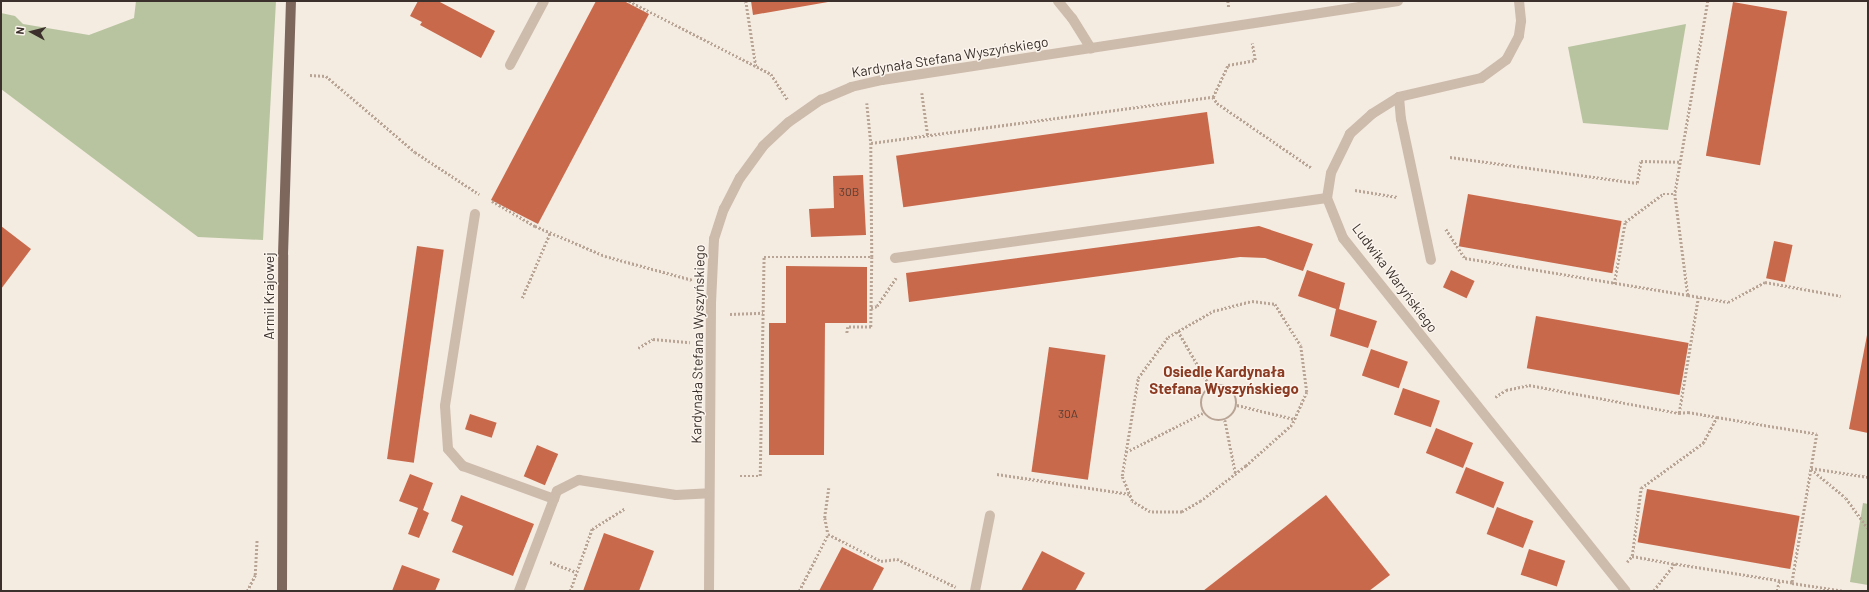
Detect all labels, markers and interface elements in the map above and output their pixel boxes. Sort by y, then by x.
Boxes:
north arrow [12,12,52,52]
text: N [13,26,26,35]
street label: Kardynała Stefana Wyszyńskiego [850,33,1050,81]
house number: 30B [839,185,859,199]
street label: Ludwika Waryńskiego [1349,220,1441,336]
street label: Kardynała Stefana Wyszyńskiego [688,244,708,444]
street label: Armii Krajowej [261,252,277,340]
district label: Osiedle Kardynała Stefana Wyszyńskiego [1149,362,1299,397]
house number: 30A [1058,407,1078,421]

